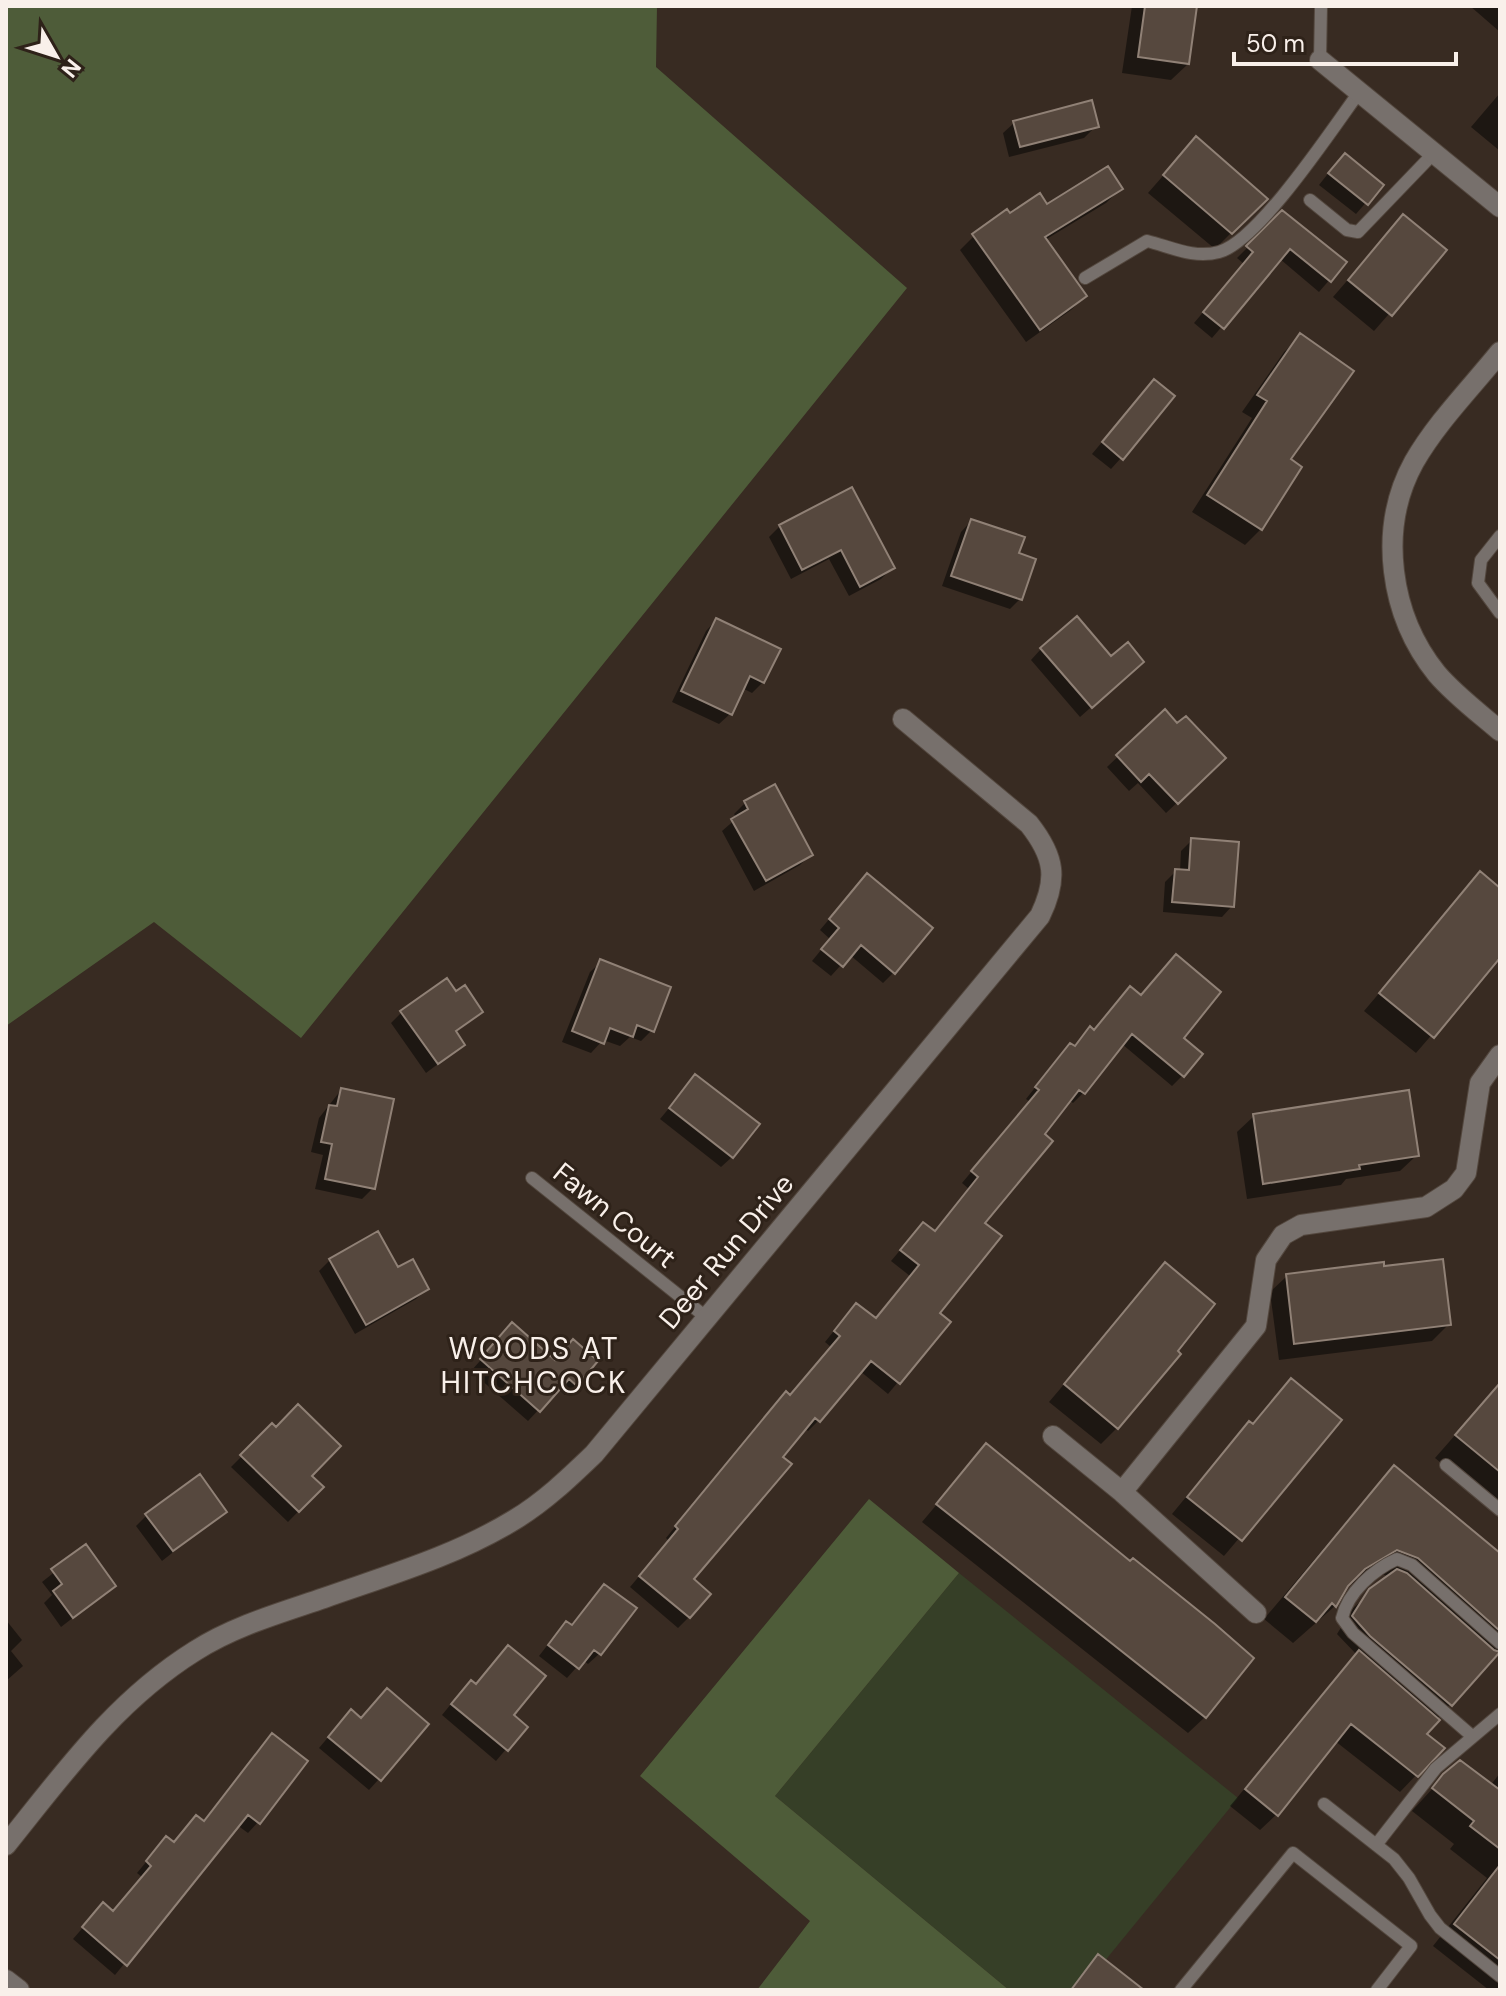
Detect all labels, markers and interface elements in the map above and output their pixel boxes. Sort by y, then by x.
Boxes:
north arrow [16,16,96,96]
scale bar [1234,16,1456,66]
text: 50 m [1246,28,1305,59]
text: N [55,53,87,84]
street label: Fawn Court [546,1154,684,1276]
street label: Deer Run Drive [651,1166,802,1337]
district label: WOODS AT HITCHCOCK [441,1329,627,1402]

